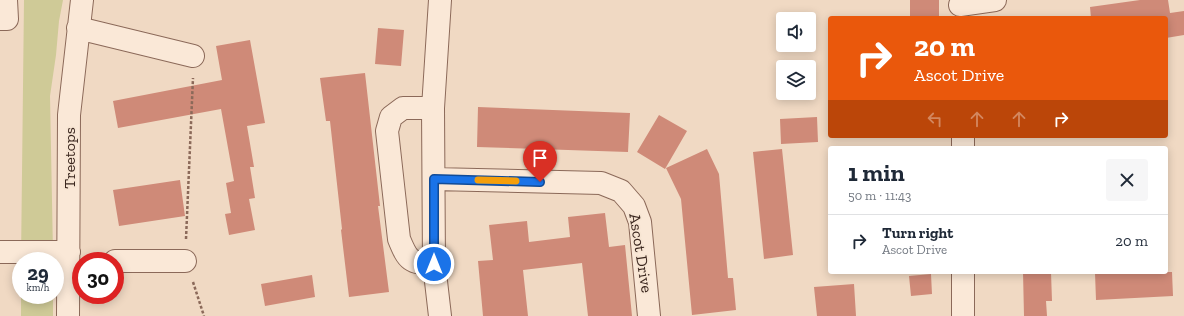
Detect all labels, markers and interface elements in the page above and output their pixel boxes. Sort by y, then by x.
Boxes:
map controls [776,12,816,100]
button: sound [776,12,816,52]
text: 20 m [914,30,975,63]
icon: right [848,32,900,84]
button: layers [776,60,816,100]
text: Ascot Drive [914,64,1004,86]
icon: left [924,108,946,130]
icon: ahead [966,108,988,130]
icon: ahead [1008,108,1030,130]
icon: right [1050,108,1072,130]
street label: Treetops [60,127,79,189]
pin [523,141,557,182]
icon: arrive [529,147,551,169]
text: 1 min [848,158,905,187]
button: close [1106,159,1148,201]
text: 50 m · 11:43 [848,188,911,203]
street label: Ascot Drive [625,212,657,294]
text: Turn right [882,224,953,242]
icon: right [848,230,870,252]
text: 20 m [1115,232,1148,250]
text: Ascot Drive [882,242,947,257]
position arrow [413,243,455,285]
speed limit sign: 30 [72,252,124,304]
text: 29 [27,261,49,285]
text: km/h [27,282,49,294]

